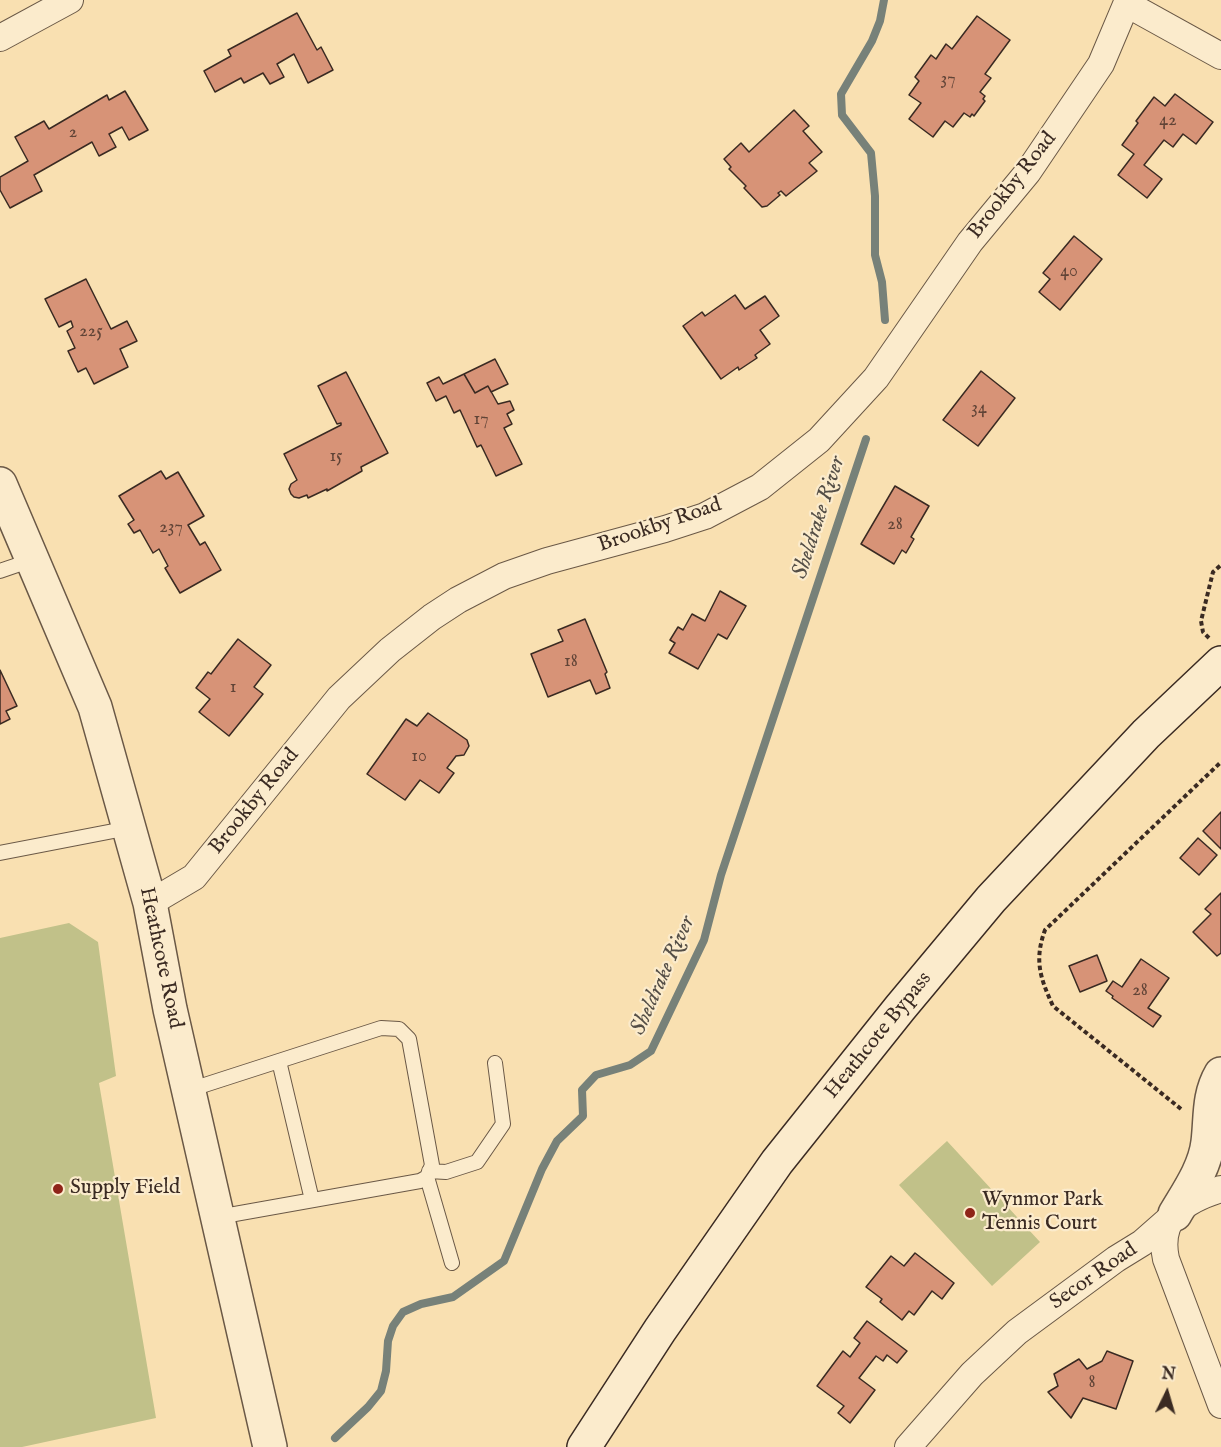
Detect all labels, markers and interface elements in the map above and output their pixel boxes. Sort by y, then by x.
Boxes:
house number: 37 [940,69,956,91]
house number: 42 [1159,110,1177,132]
house number: 2 [69,122,77,144]
street label: Brookby Road [963,127,1063,245]
house number: 40 [1060,261,1078,283]
house number: 225 [79,321,103,343]
house number: 34 [971,398,987,420]
house number: 17 [473,409,489,431]
house number: 15 [329,446,343,468]
water label: Sheldrake River [788,453,852,583]
street label: Brookby Road [595,493,725,559]
house number: 28 [887,514,903,536]
house number: 237 [159,517,183,539]
house number: 18 [564,651,578,673]
house number: 1 [230,677,236,699]
street label: Brookby Road [205,744,305,860]
house number: 10 [411,746,427,768]
street label: Heathcote Road [133,885,187,1031]
water label: Sheldrake River [626,913,702,1039]
street label: Heathcote Bypass [820,967,938,1105]
house number: 28 [1132,980,1148,1002]
place label: Supply Field [70,1176,180,1202]
marker: Supply Field [51,1182,65,1196]
place label: Wynmor Park Tennis Court [982,1188,1103,1238]
marker: Wynmor Park Tennis Court [963,1206,977,1220]
street label: Secor Road [1046,1238,1142,1316]
north arrow [1137,1363,1197,1423]
text: N [1161,1365,1176,1386]
house number: 8 [1088,1372,1096,1394]

